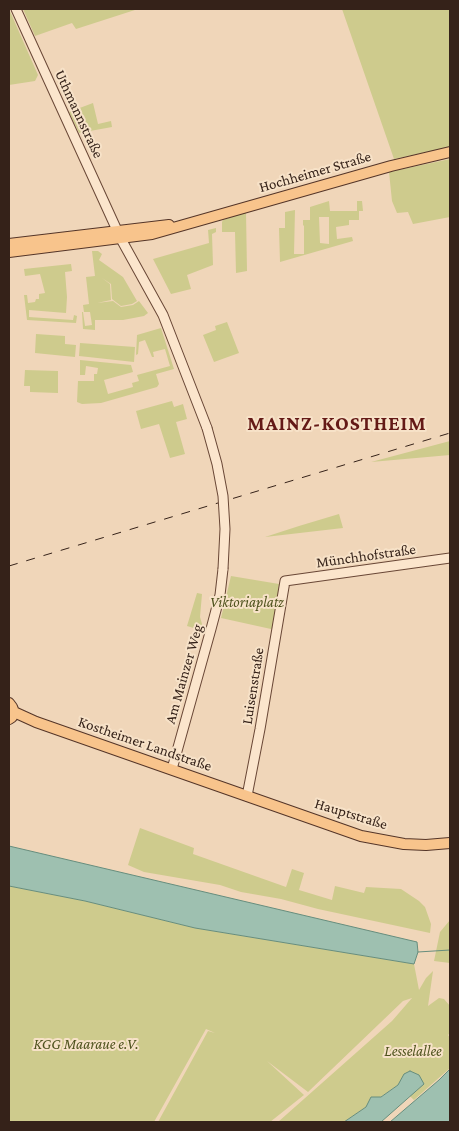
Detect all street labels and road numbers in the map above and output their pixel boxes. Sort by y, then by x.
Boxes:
street label: Uthmannstraße [51,67,107,161]
street label: Hochheimer Straße [257,147,373,197]
street label: Münchhofstraße [315,540,417,572]
street label: Am Mainzer Weg [161,622,207,726]
street label: Luisenstraße [238,646,268,726]
street label: Kostheimer Landstraße [76,713,214,775]
street label: Hauptstraße [312,794,390,834]

